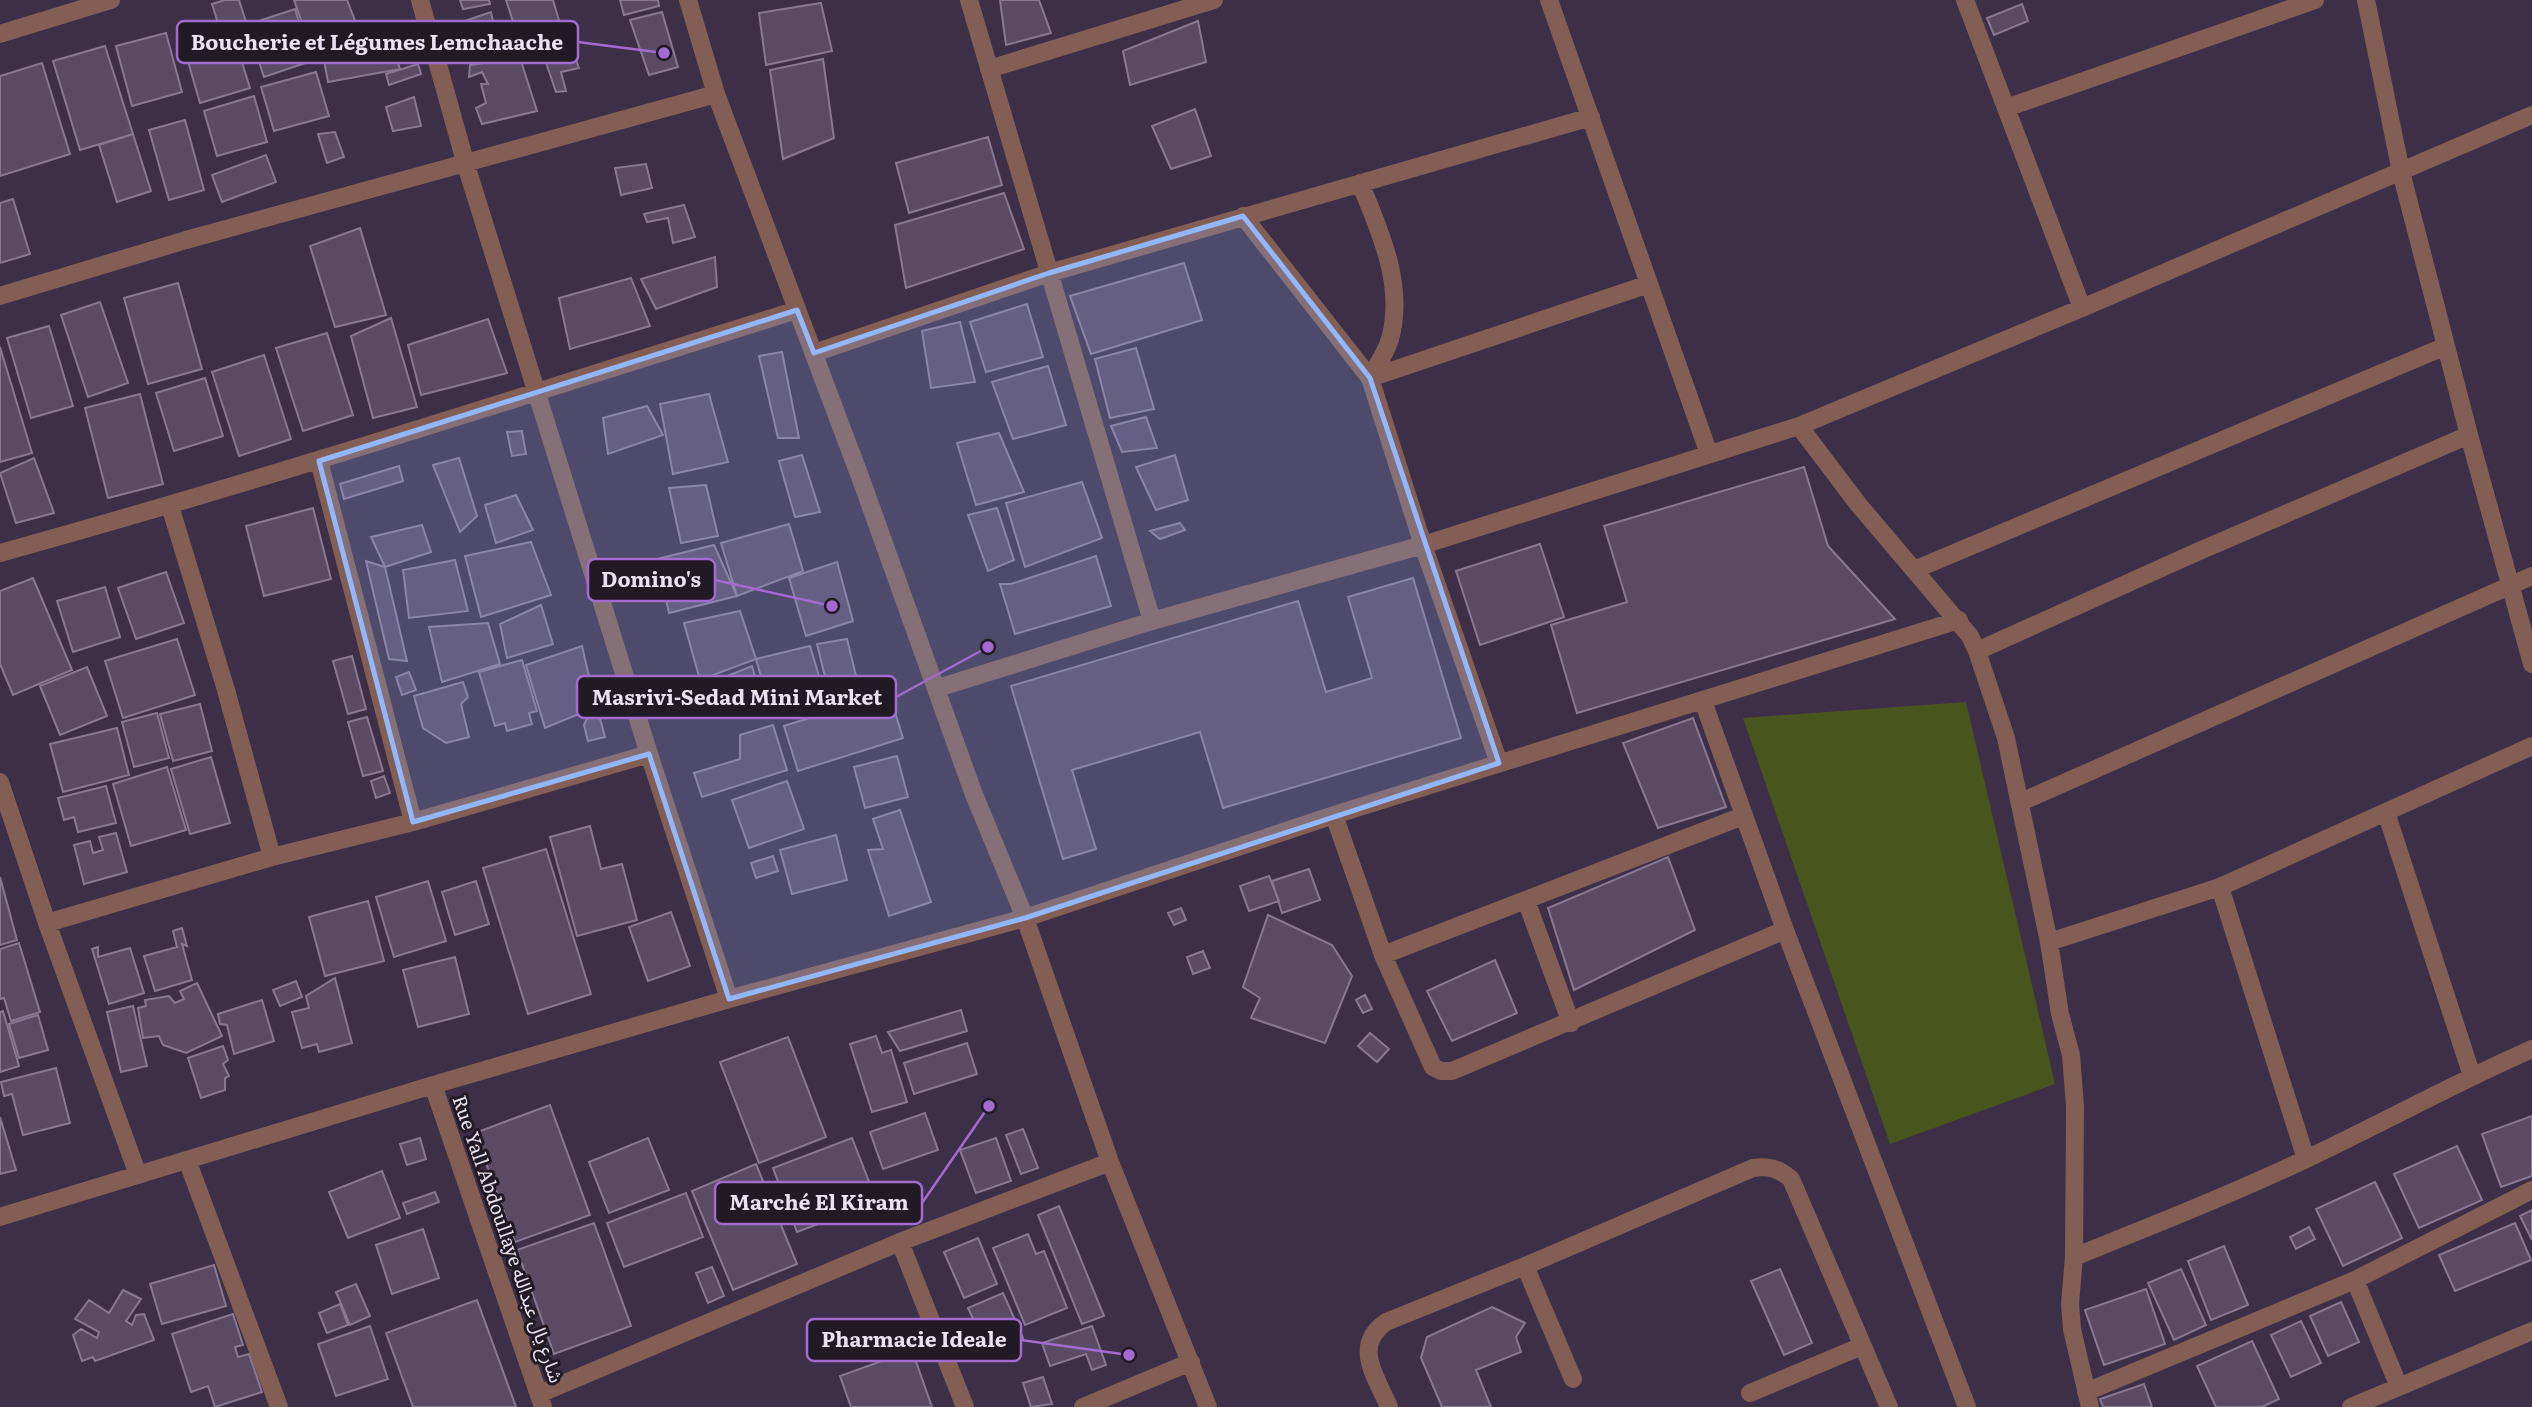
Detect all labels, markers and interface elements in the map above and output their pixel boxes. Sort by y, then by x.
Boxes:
callout: Boucherie et Légumes Lemchaache [177,21,578,63]
text: Boucherie et Légumes Lemchaache [191,25,563,56]
callout: Domino's [588,559,715,601]
text: Domino's [601,562,701,593]
callout: Masrivi-Sedad Mini Market [577,676,896,718]
text: Masrivi-Sedad Mini Market [592,680,883,711]
street label: Rue Yall Abdoullaye شارع يال عبدالله [446,1091,571,1387]
callout: Marché El Kiram [715,1182,922,1224]
text: Marché El Kiram [729,1185,909,1216]
callout: Pharmacie Ideale [807,1319,1021,1361]
text: Pharmacie Ideale [821,1322,1007,1353]

